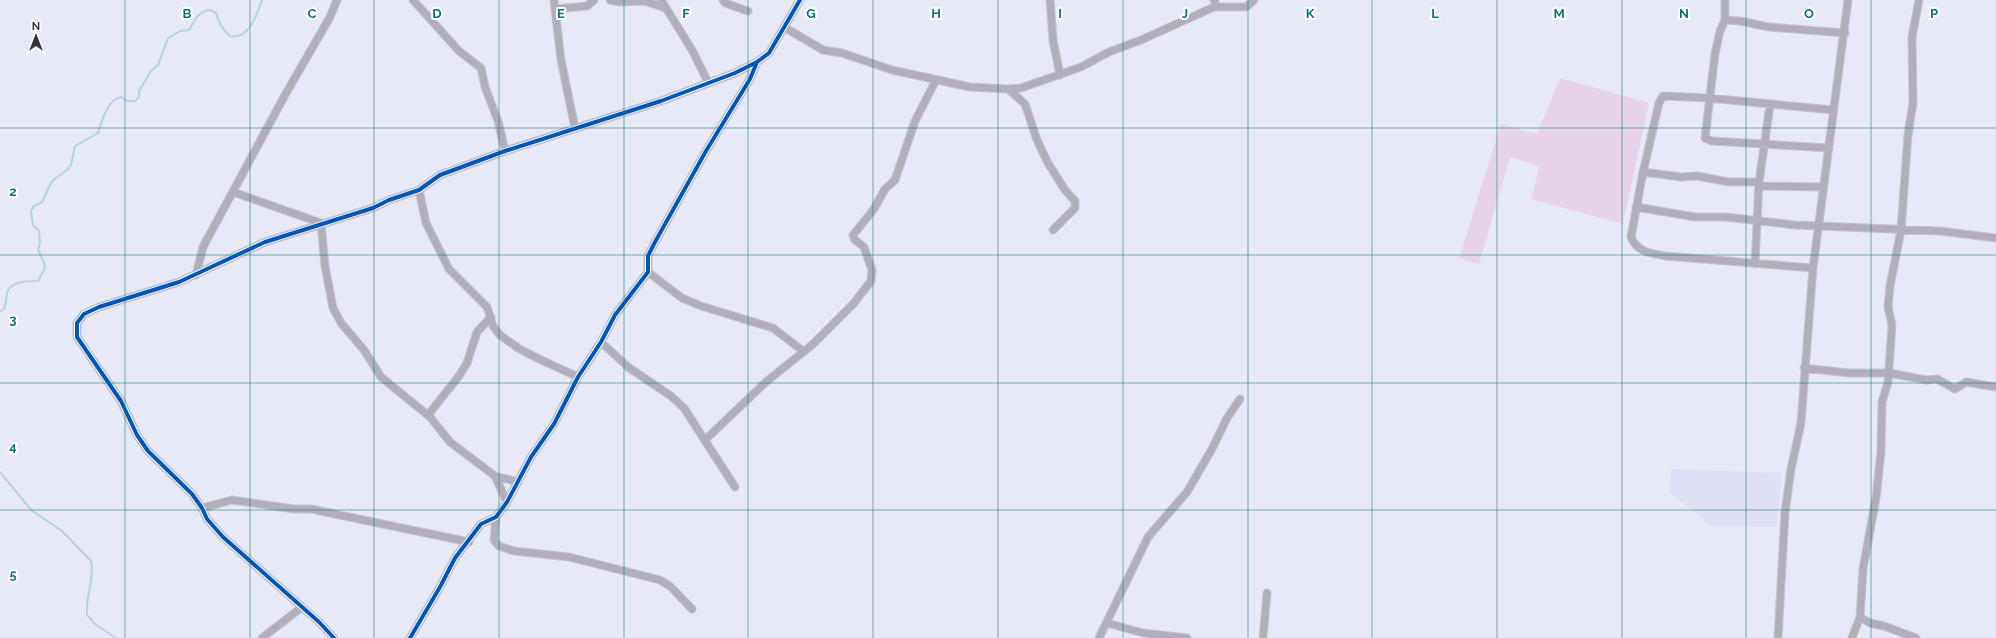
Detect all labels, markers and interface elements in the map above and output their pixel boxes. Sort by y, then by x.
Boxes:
text: B [183,6,192,21]
text: C [308,6,317,21]
text: D [432,6,442,21]
text: E [557,6,565,21]
text: F [682,6,690,21]
text: G [806,6,816,21]
text: H [931,6,941,21]
text: I [1058,6,1062,21]
text: J [1182,6,1188,21]
text: K [1306,6,1315,21]
text: L [1431,6,1439,21]
text: M [1553,6,1565,21]
text: N [1679,6,1689,21]
text: O [1804,6,1814,21]
text: P [1930,6,1938,21]
north arrow [16,16,56,56]
text: N [32,20,40,33]
text: 2 [9,184,17,199]
text: 3 [9,312,17,327]
text: 4 [9,439,17,454]
text: 5 [9,567,17,582]

